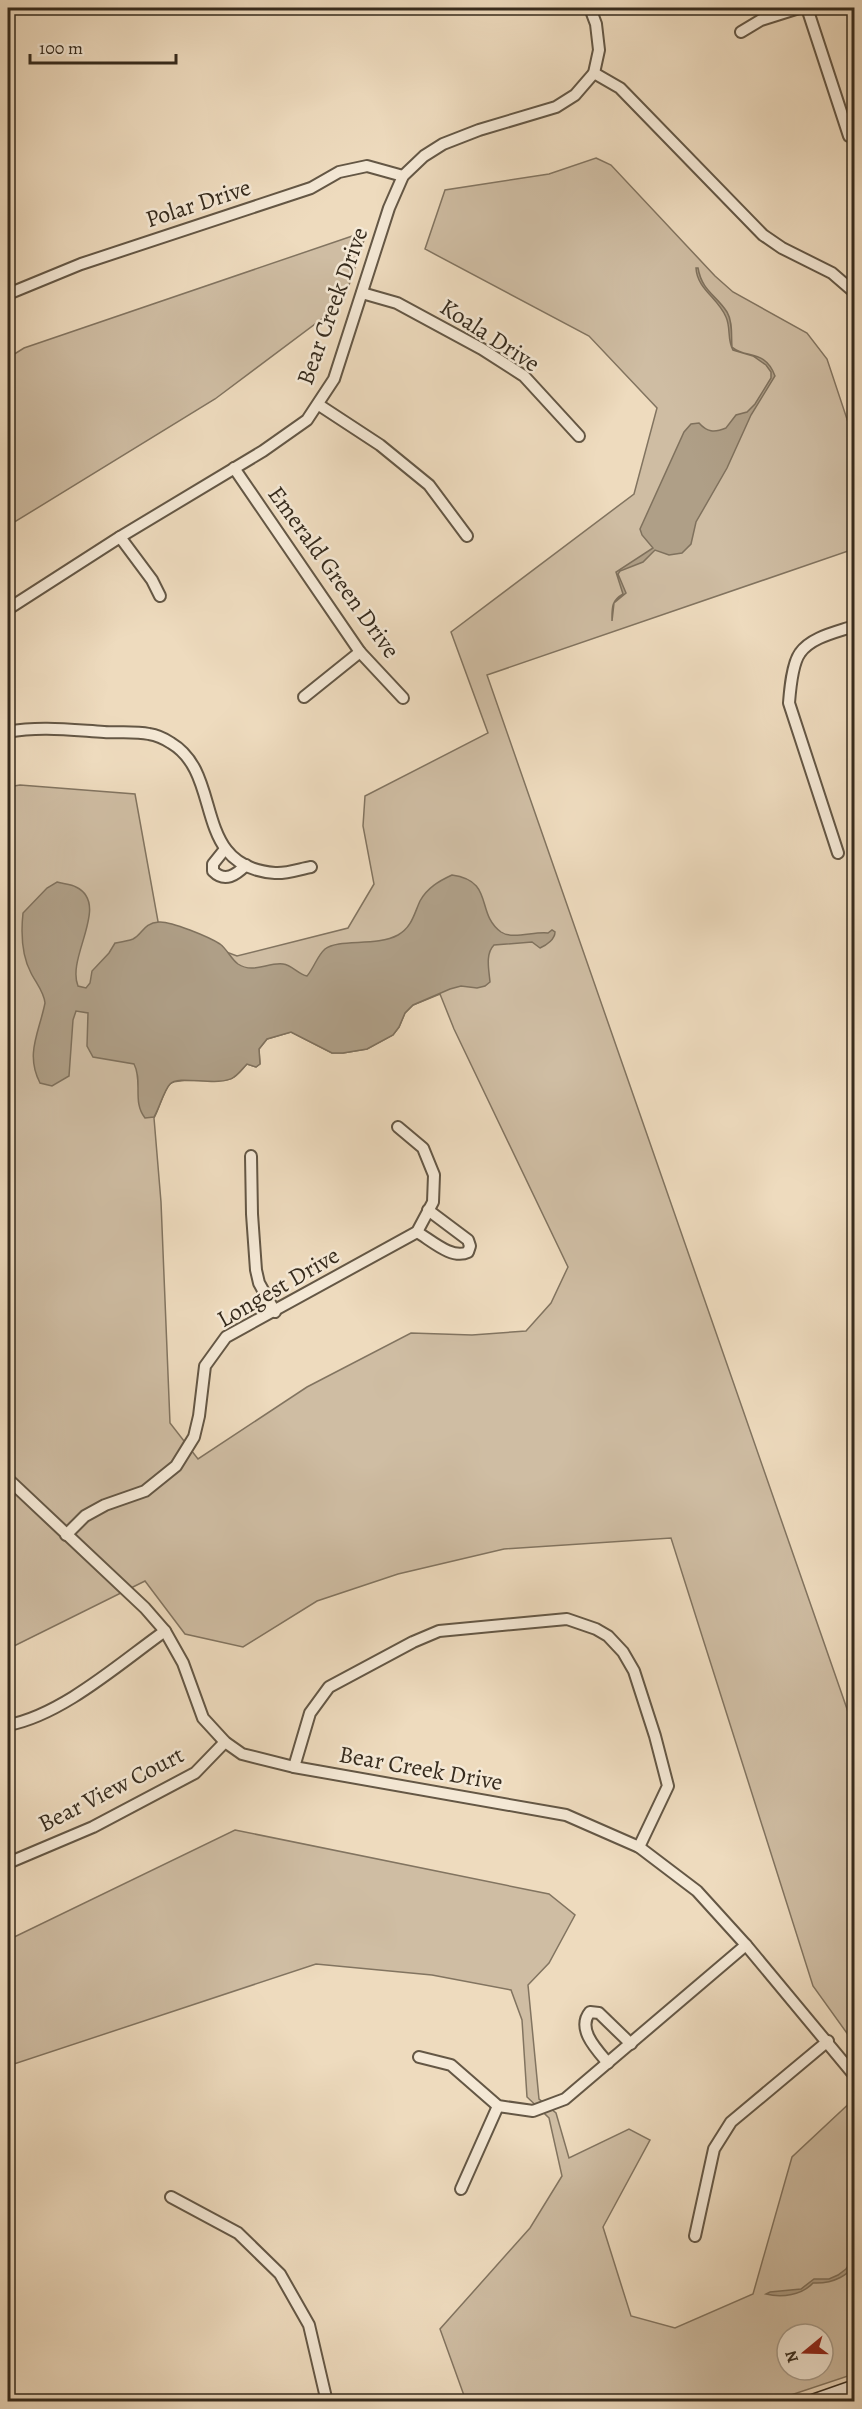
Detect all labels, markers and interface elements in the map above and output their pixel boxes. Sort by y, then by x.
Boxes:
scale bar [30,27,176,65]
text: 100 m [39,36,83,60]
street label: Polar Drive [141,171,255,235]
street label: Bear Creek Drive [289,223,375,389]
street label: Koala Drive [434,291,546,379]
street label: Emerald Green Drive [261,479,407,665]
street label: Longest Drive [211,1239,345,1335]
street label: Bear Creek Drive [337,1738,505,1798]
street label: Bear View Court [33,1739,189,1839]
north arrow [775,2322,835,2382]
text: N [779,2347,804,2366]

